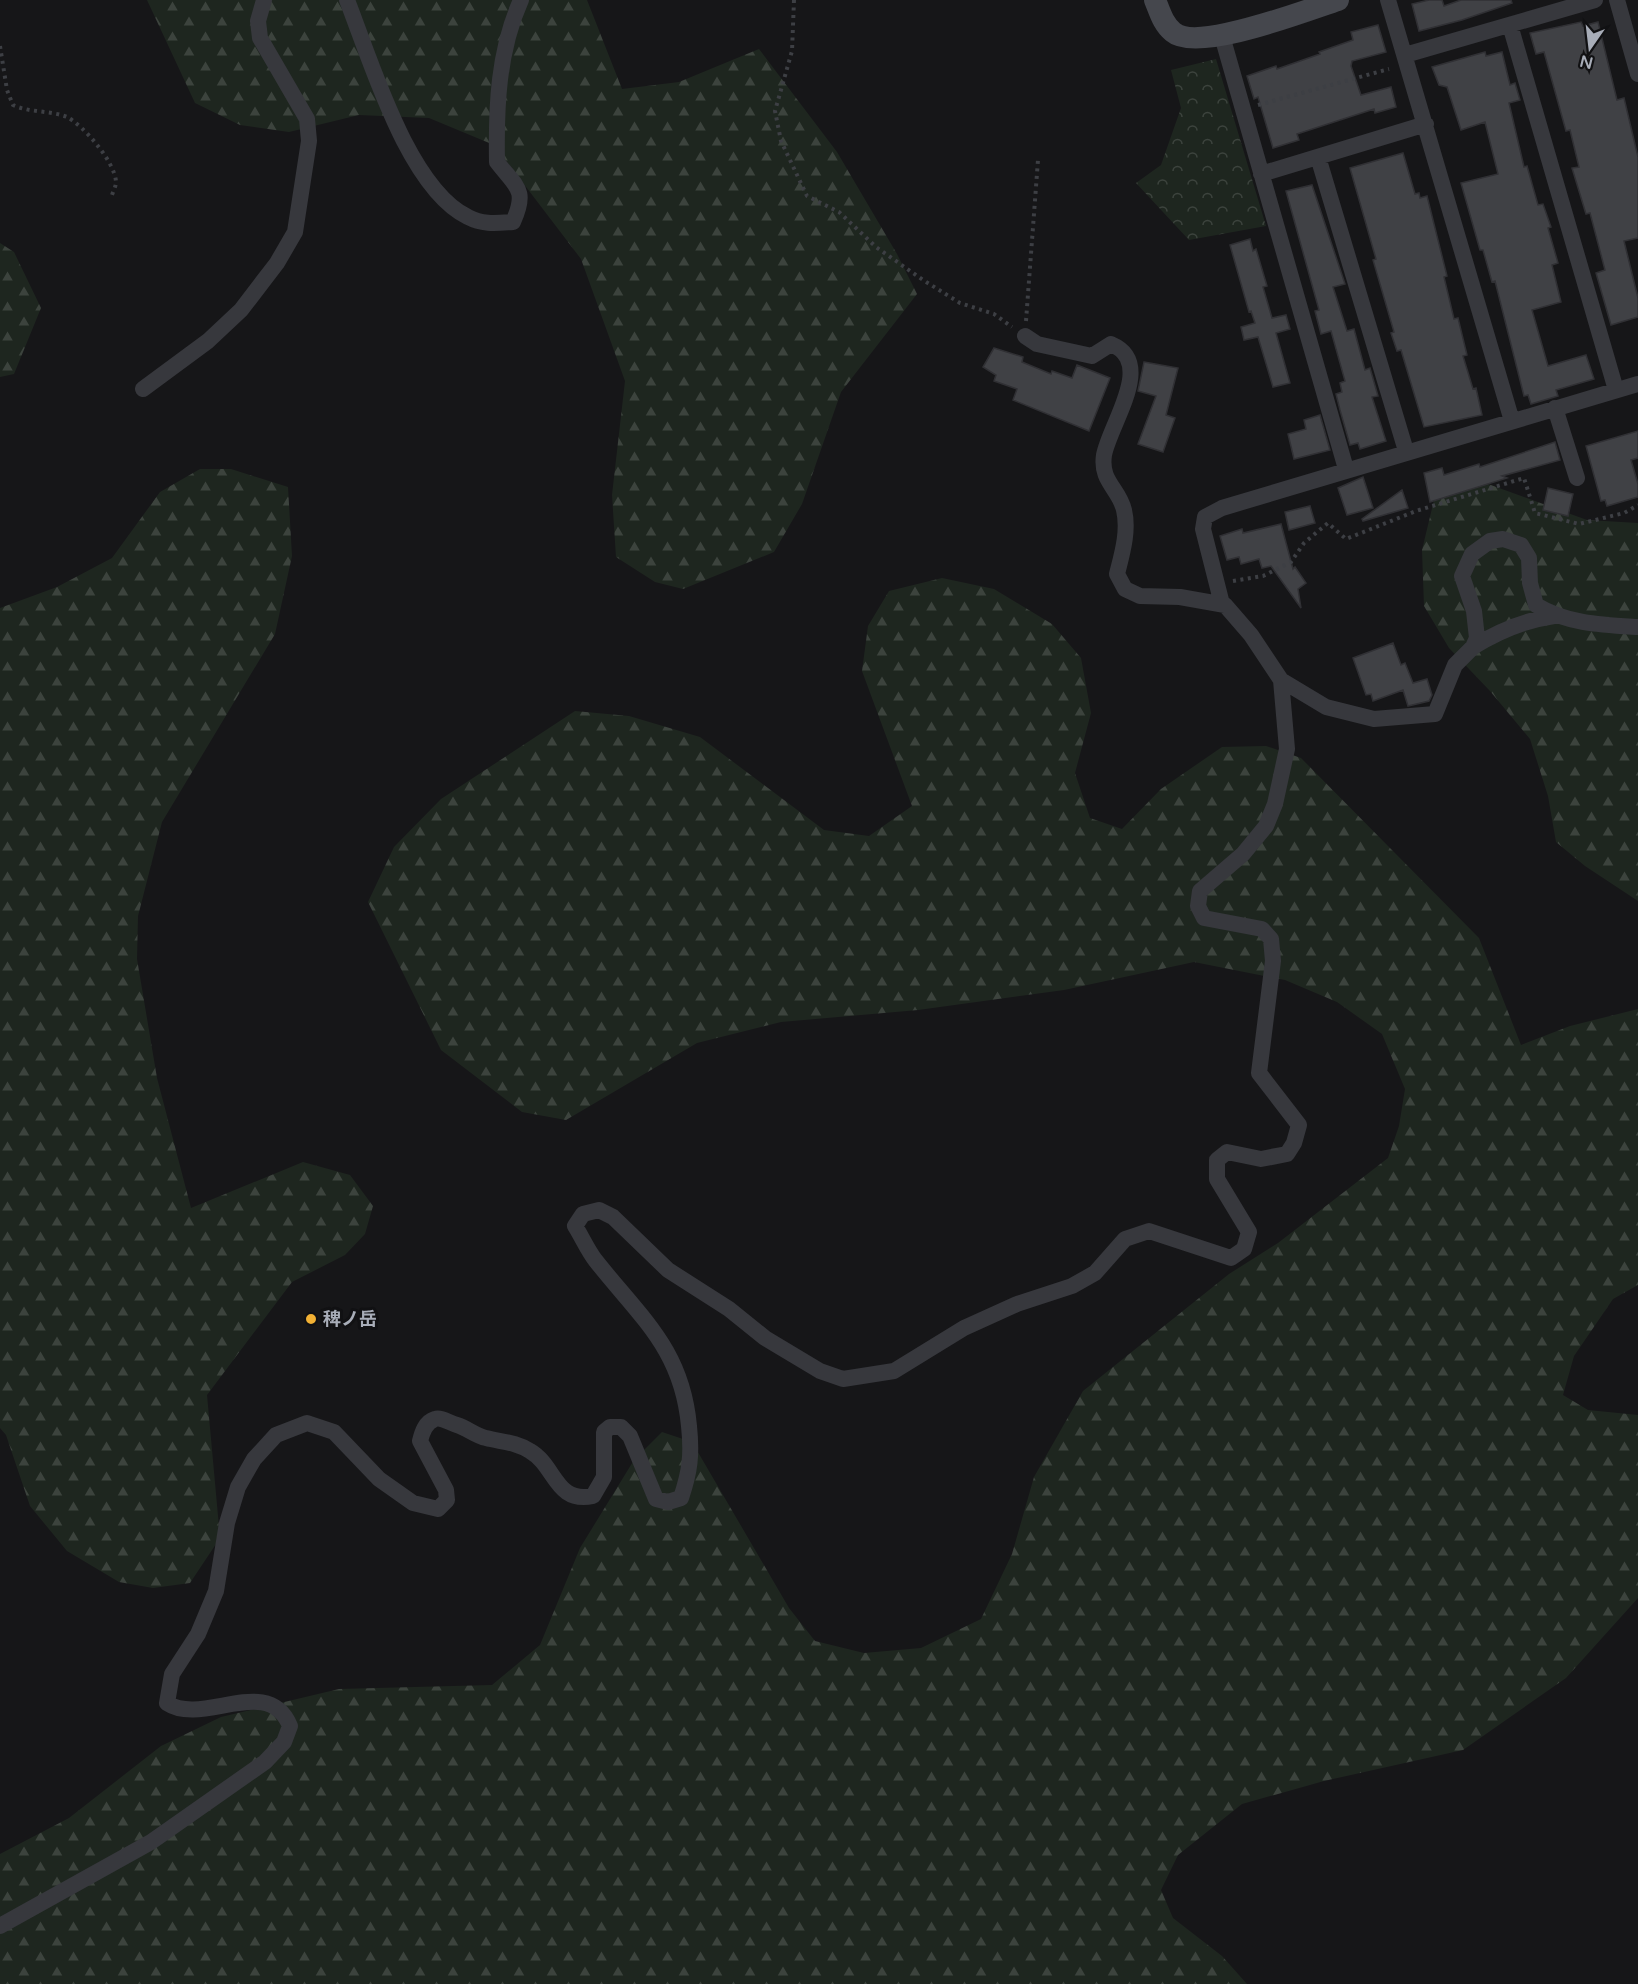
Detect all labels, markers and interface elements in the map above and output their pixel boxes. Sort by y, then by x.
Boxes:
north arrow [1560,18,1620,78]
text: N [1578,50,1595,73]
place label: 稗ノ岳 [323,1308,377,1330]
marker: 稗ノ岳 [304,1312,318,1326]

